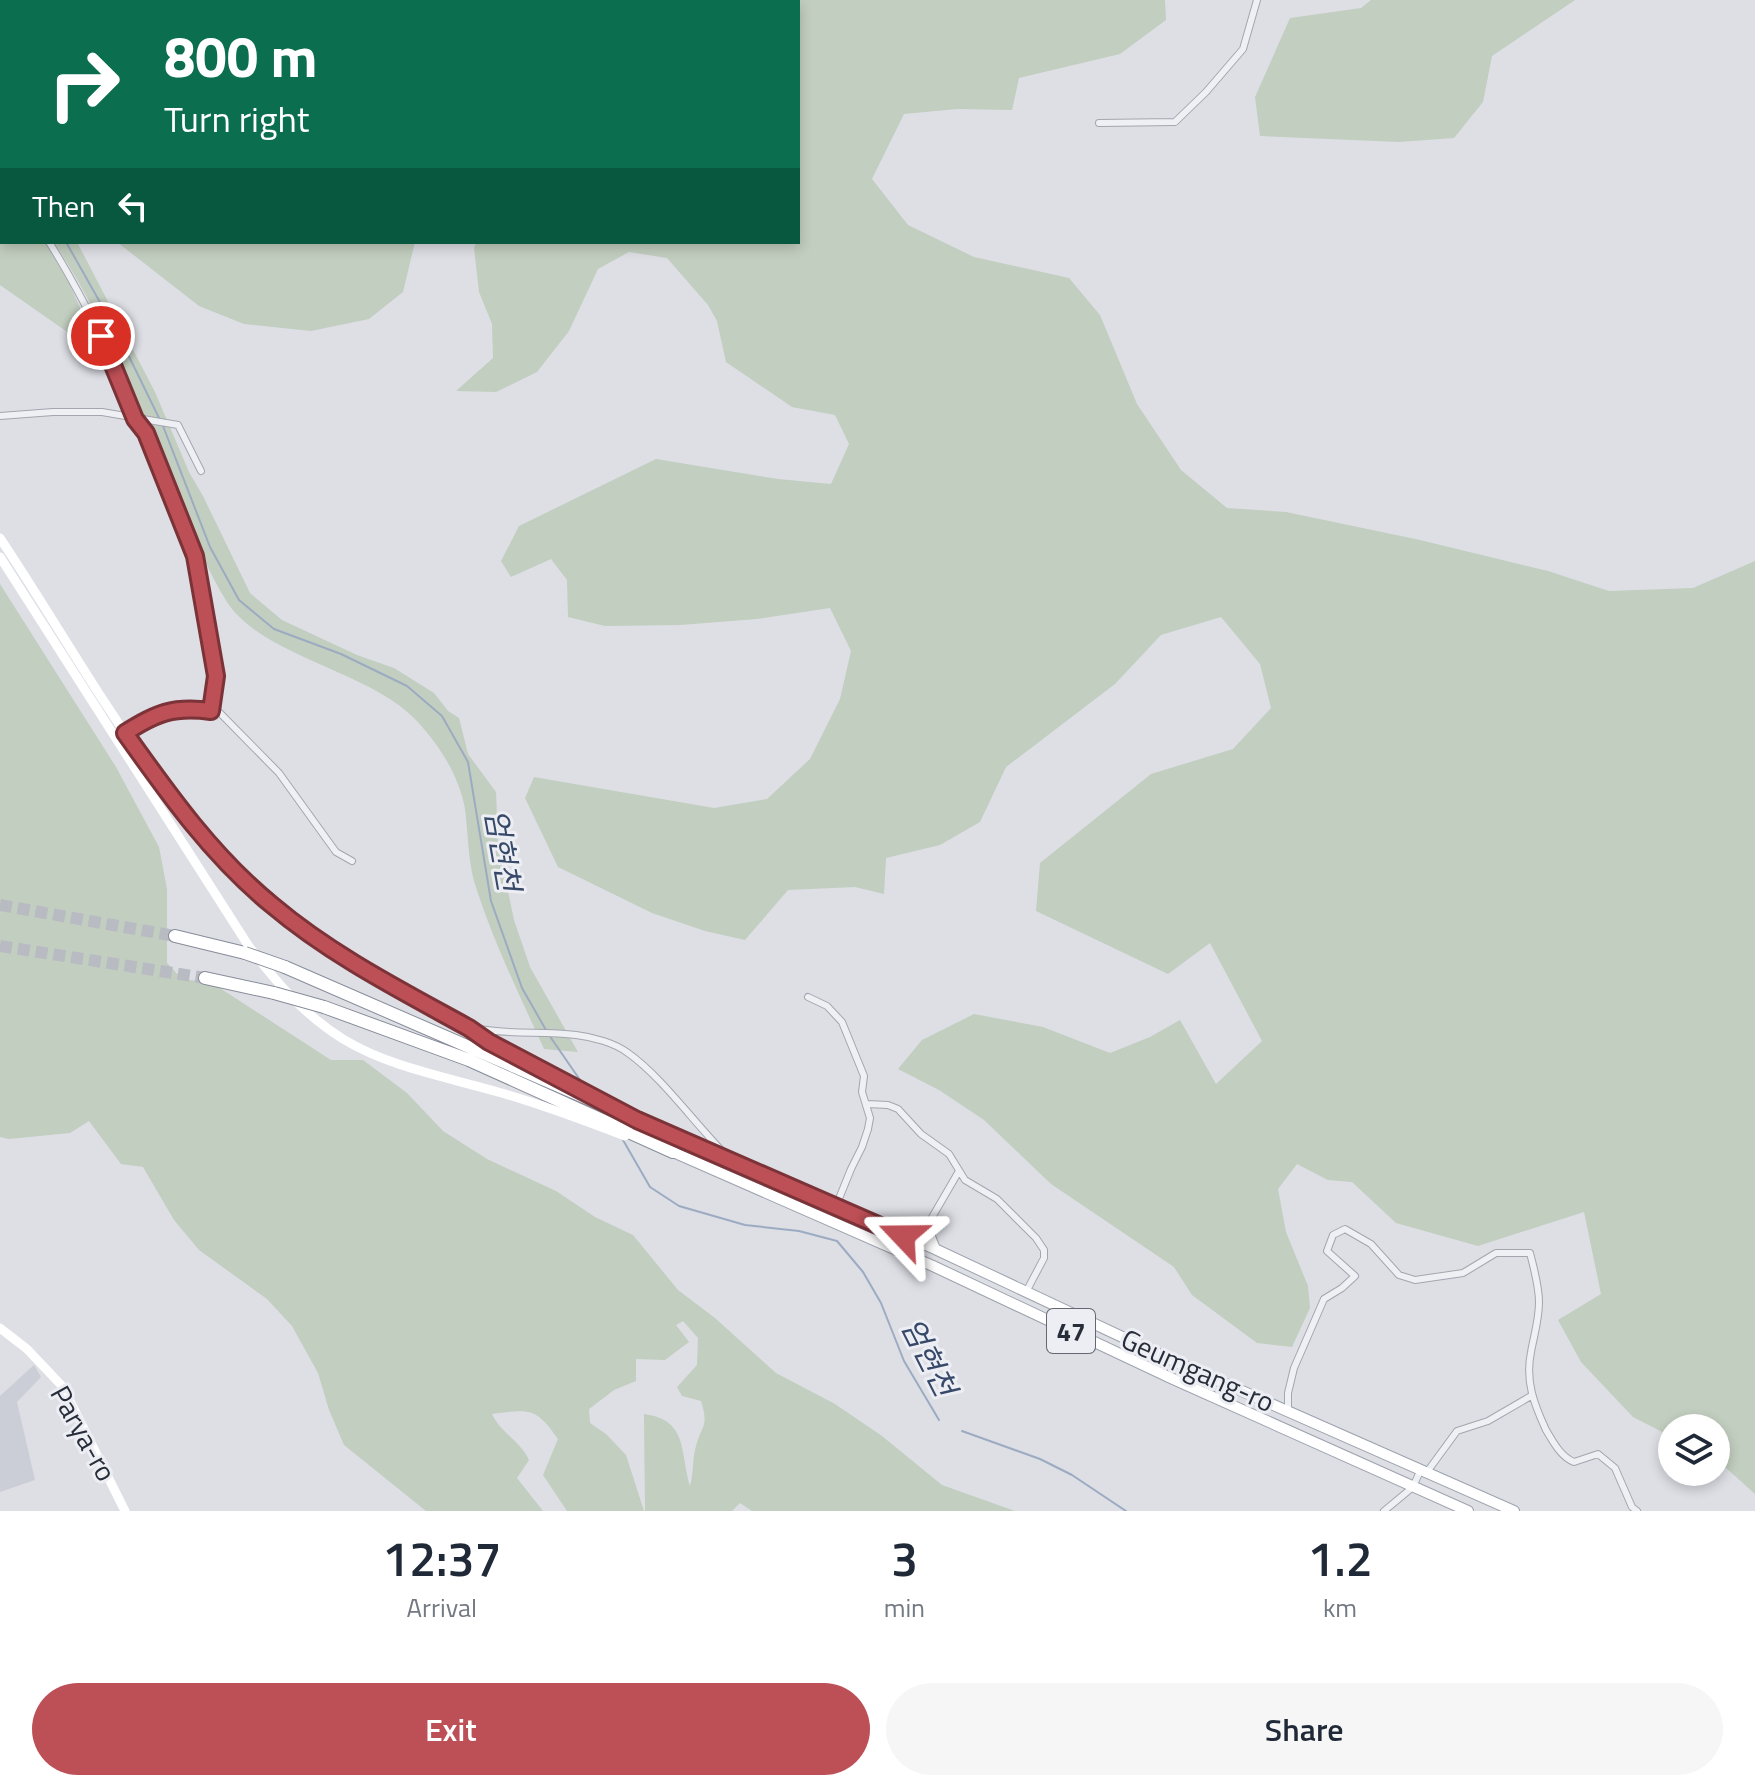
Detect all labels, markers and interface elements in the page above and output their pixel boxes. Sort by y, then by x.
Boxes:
text: 800 m [164,14,317,99]
icon: right [32,32,136,136]
text: Turn right [164,91,309,146]
text: Then [32,183,95,229]
icon: left [111,184,155,228]
pin [67,302,135,370]
icon: arrive [79,314,123,358]
water label: 엄현천 [473,805,533,898]
position arrow [861,1194,945,1278]
road number: 47 [1047,1309,1095,1353]
water label: 엄현천 [890,1310,970,1407]
street label: Geumgang-ro [1115,1317,1281,1423]
street label: Parya-ro [40,1377,128,1489]
map controls [1658,1414,1730,1486]
button: layers [1658,1414,1730,1486]
text: 12:37 [382,1522,501,1595]
text: 3 [891,1522,918,1595]
text: 1.2 [1307,1522,1373,1595]
text: Arrival [407,1588,477,1627]
text: min [884,1588,925,1627]
text: km [1323,1588,1357,1627]
button: Exit [32,1683,870,1775]
button: Share [886,1683,1723,1775]

